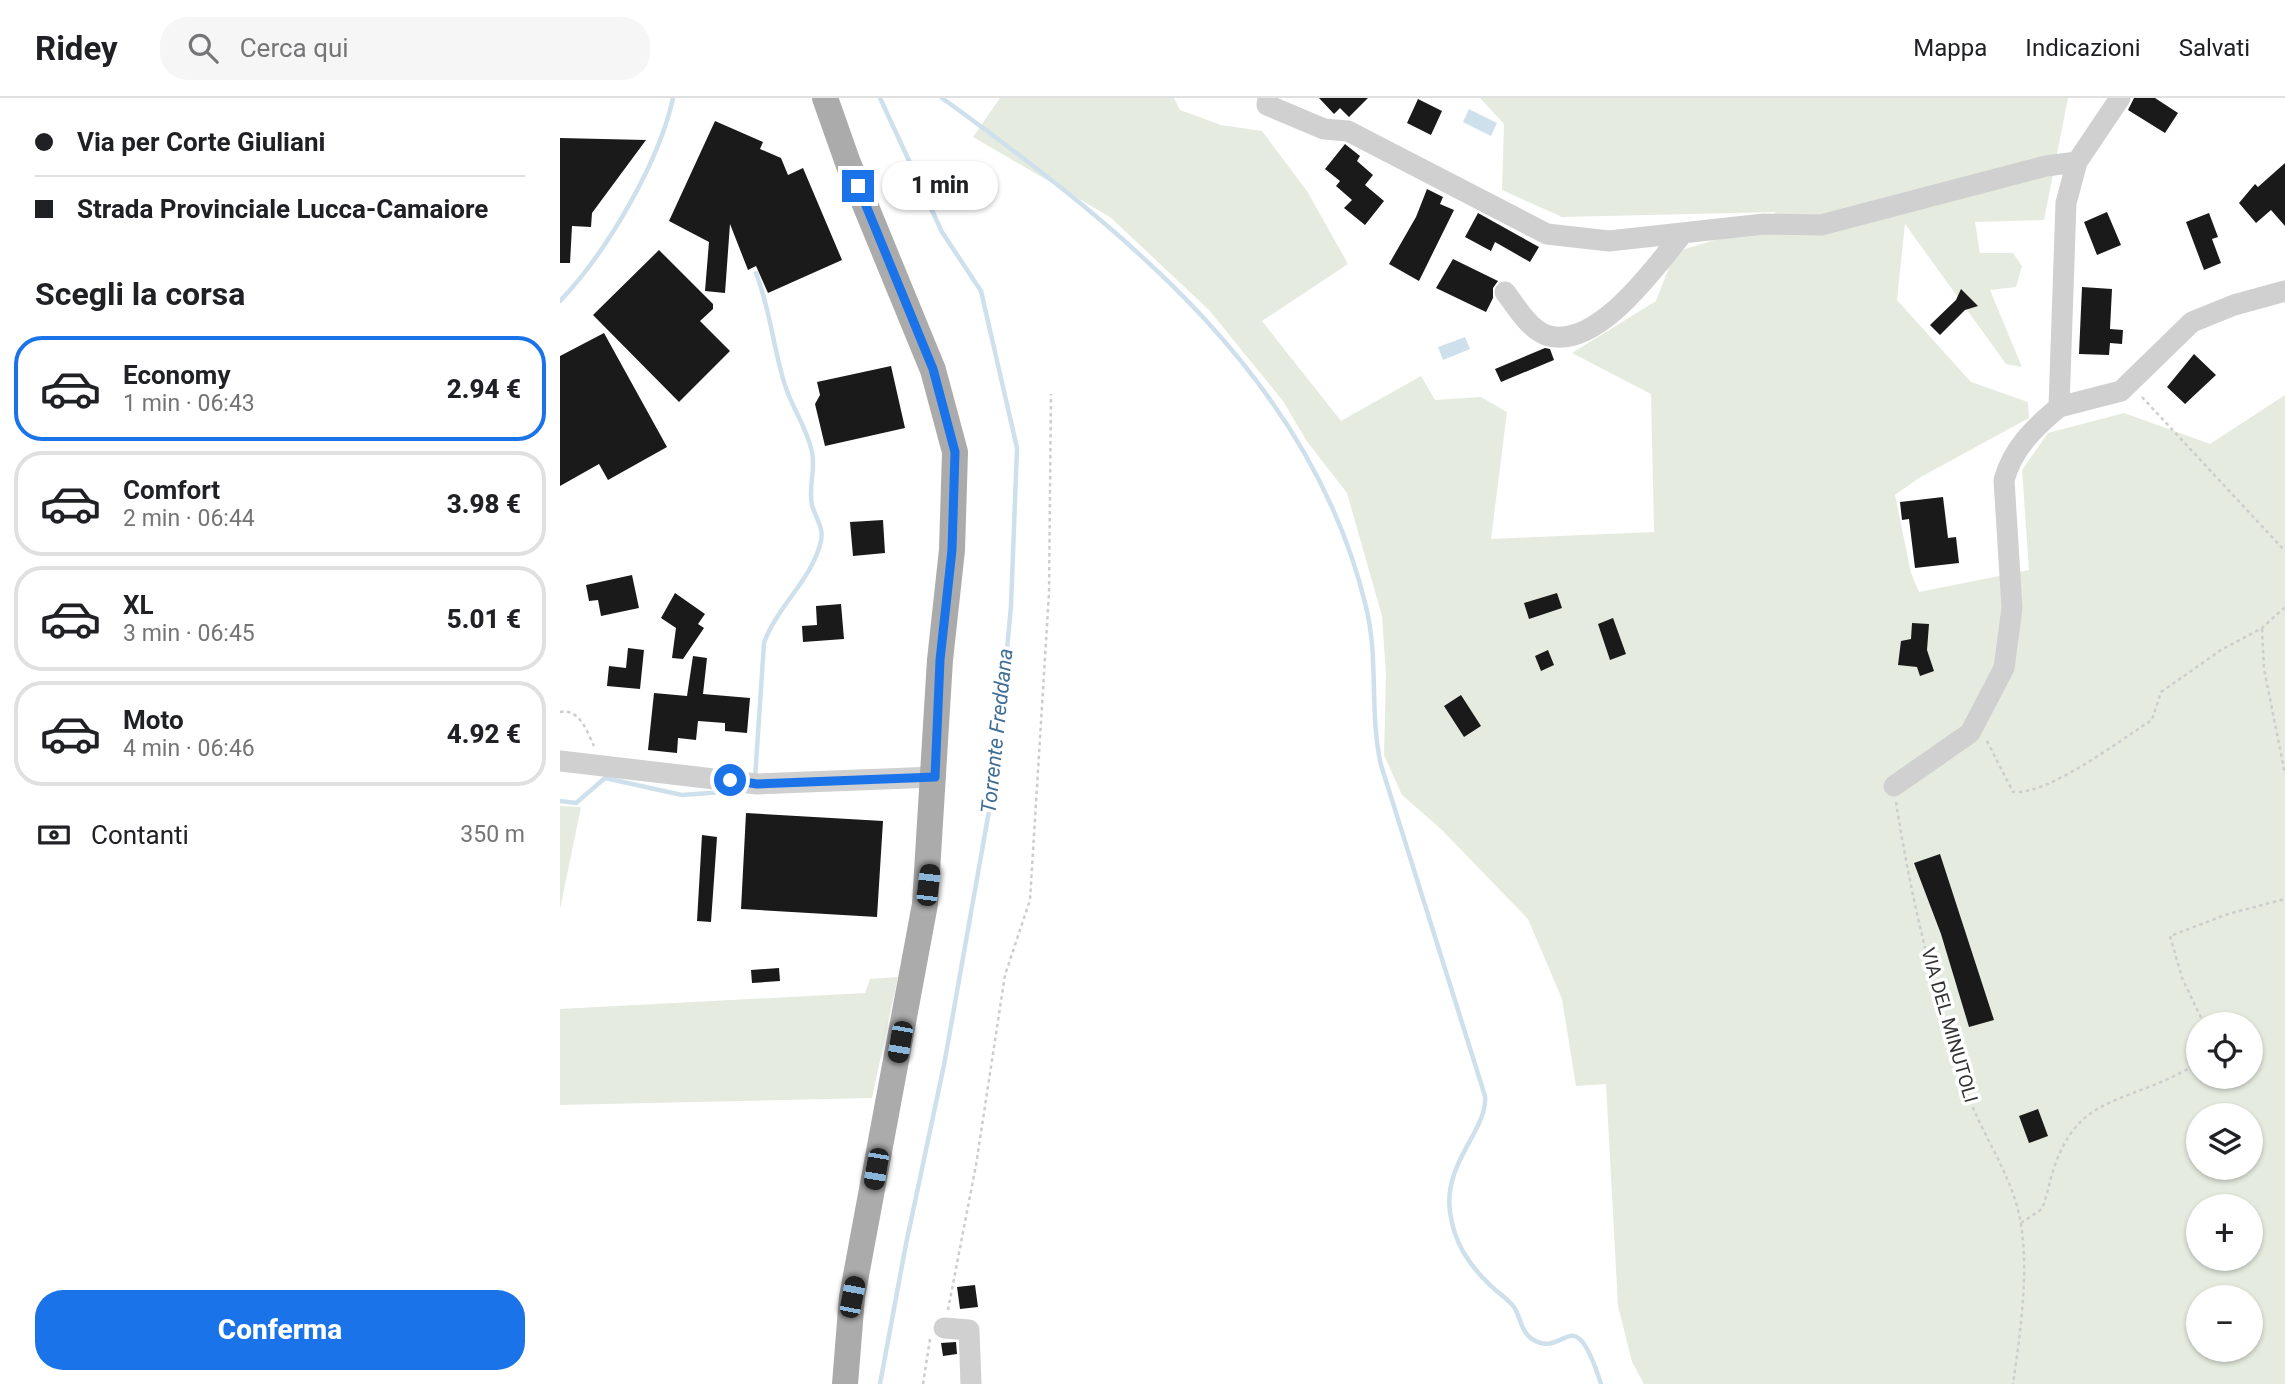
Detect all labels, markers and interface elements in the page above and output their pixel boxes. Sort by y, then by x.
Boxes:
search box [160,17,650,80]
text: Ridey [35,29,118,68]
icon: search [184,29,222,67]
text: Cerca qui [240,33,349,63]
text: Mappa [1913,34,1987,62]
text: Indicazioni [2025,34,2141,62]
text: Salvati [2179,34,2250,62]
text: Via per Corte Giuliani [77,127,325,157]
callout: 1 min [882,162,998,210]
route end [842,170,874,202]
text: 1 min [911,172,969,199]
text: Strada Provinciale Lucca-Camaiore [77,194,488,224]
text: Scegli la corsa [35,275,245,313]
icon: car [39,357,102,420]
text: Economy [123,360,230,390]
text: 2.94 € [447,374,521,404]
text: 1 min · 06:43 [123,390,255,417]
icon: car [39,472,102,535]
text: Comfort [123,475,220,505]
text: 3.98 € [447,489,521,519]
text: 2 min · 06:44 [123,505,255,532]
icon: car [39,587,102,650]
text: XL [123,590,154,620]
text: 5.01 € [447,604,521,634]
text: 3 min · 06:45 [123,620,255,647]
water label: Torrente Freddana [976,647,1018,815]
icon: car [39,702,102,765]
text: Moto [123,705,184,735]
text: 4.92 € [447,719,521,749]
text: 4 min · 06:46 [123,735,255,762]
route start [714,764,746,796]
icon: cash [35,816,73,854]
text: Contanti [91,820,189,850]
text: 350 m [460,821,525,848]
car [916,863,941,907]
street label: VIA DEL MINUTOLI [1916,945,1983,1105]
map controls [2186,1012,2263,1362]
button: locate [2186,1012,2263,1089]
car [887,1019,914,1065]
button: layers [2186,1103,2263,1180]
car [863,1146,890,1192]
button: + [2186,1194,2263,1271]
car [838,1274,867,1320]
button: − [2186,1285,2263,1362]
button: Conferma [35,1290,525,1370]

